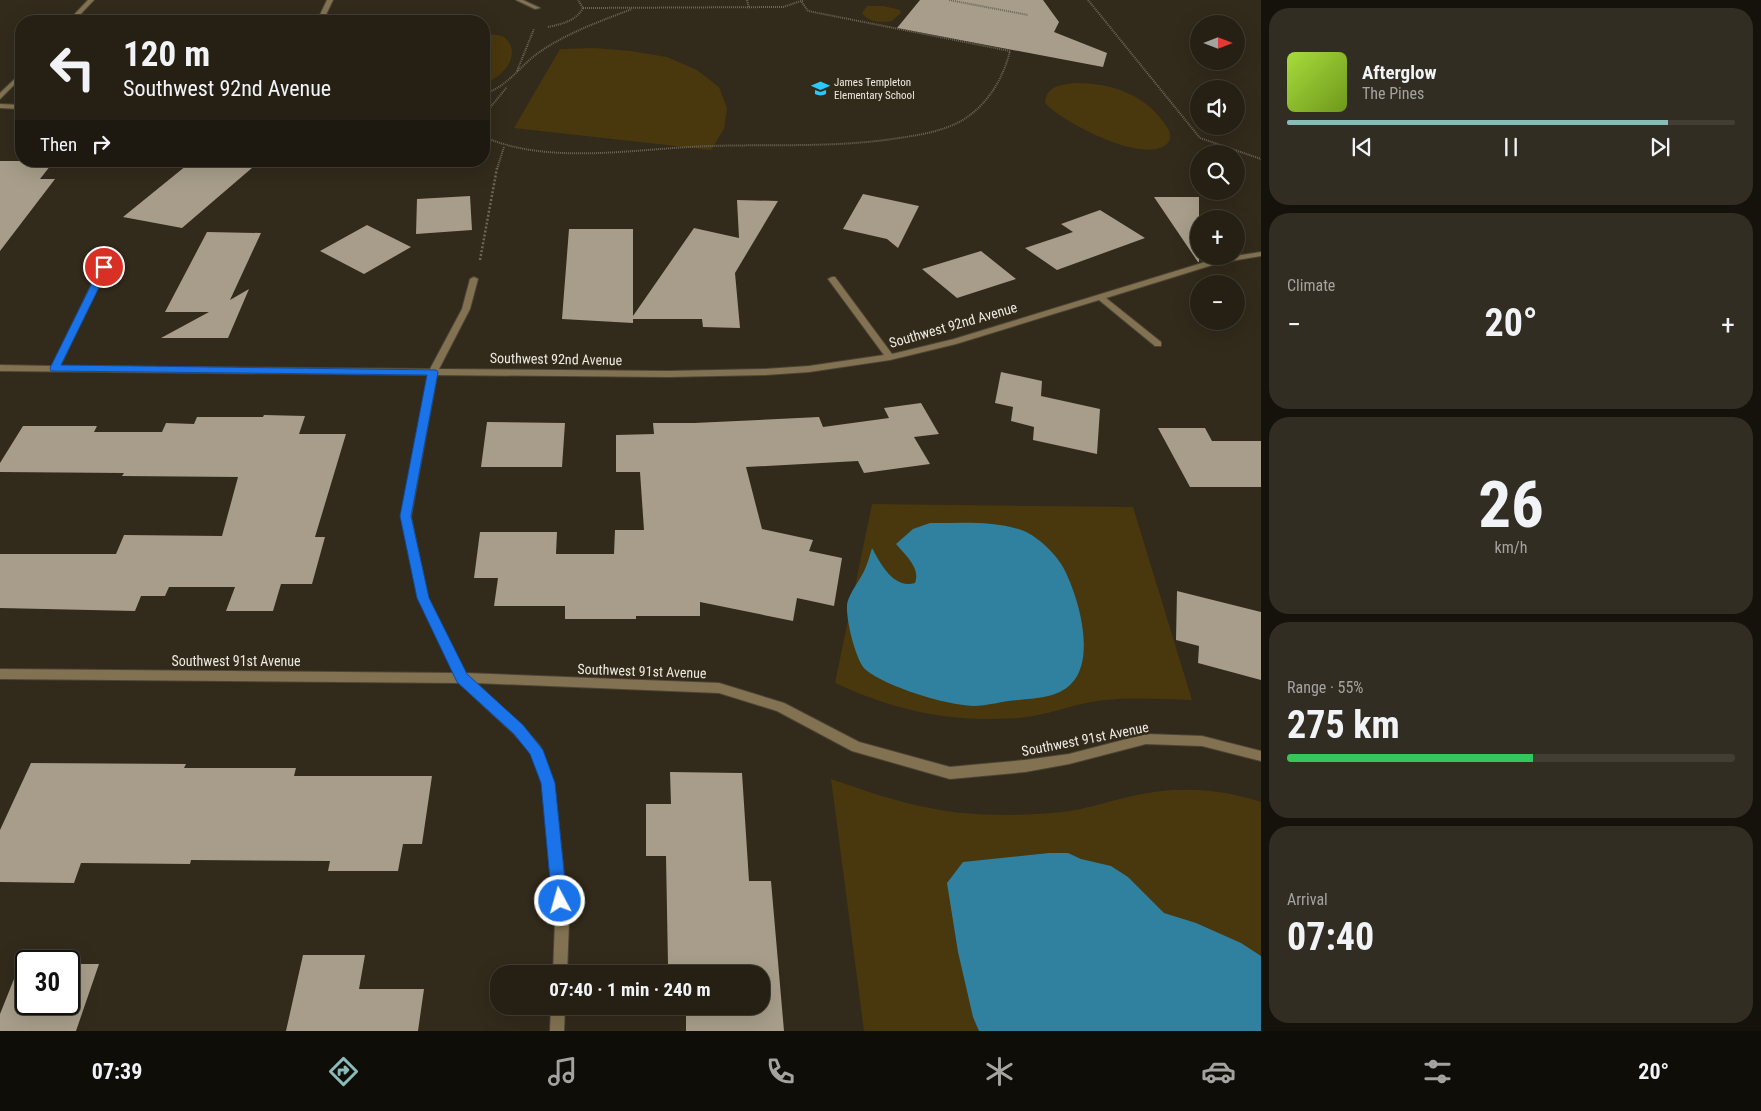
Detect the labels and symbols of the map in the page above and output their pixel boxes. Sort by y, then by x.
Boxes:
north arrow [1190,15,1245,70]
place label: James Templeton Elementary School [834,76,915,102]
school or university icon: James Templeton Elementary School [810,78,830,98]
pin [83,246,125,288]
street label: Southwest 92nd Avenue [887,299,1019,351]
street label: Southwest 92nd Avenue [490,350,623,368]
street label: Southwest 91st Avenue [171,653,301,669]
street label: Southwest 91st Avenue [577,661,707,681]
street label: Southwest 91st Avenue [1020,719,1150,759]
position arrow [533,874,585,926]
speed limit sign: 30 [15,950,80,1015]

